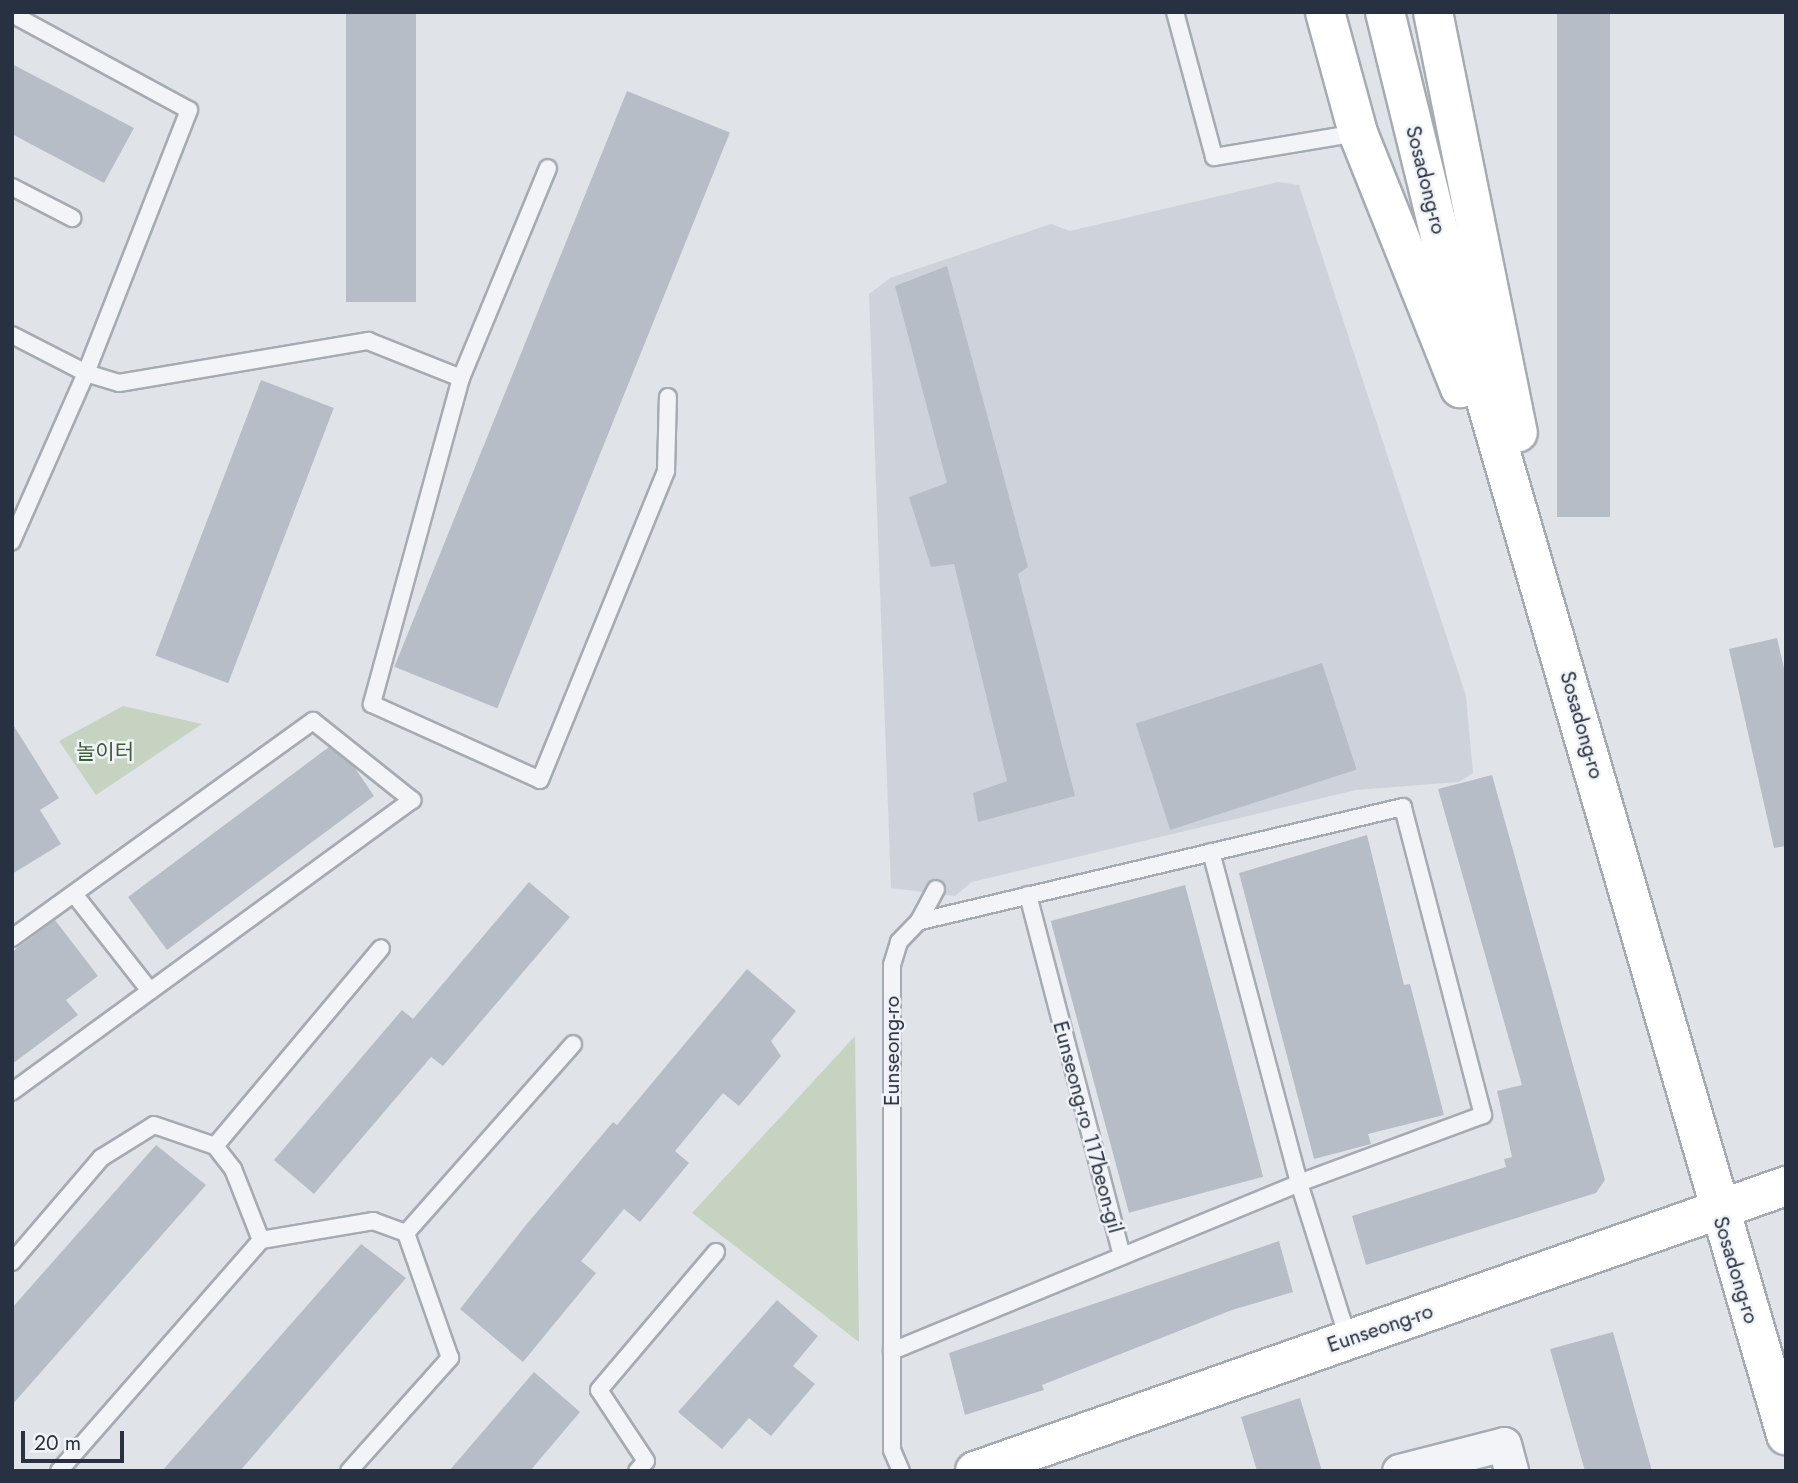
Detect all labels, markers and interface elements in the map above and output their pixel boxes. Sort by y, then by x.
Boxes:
street label: Sosadong-ro [1400,123,1452,237]
street label: Sosadong-ro [1555,668,1609,782]
park label: 놀이터 [76,739,134,765]
street label: Eunseong-ro [879,996,905,1106]
street label: Eunseong-ro 117beon-gil [1048,1018,1128,1236]
street label: Sosadong-ro [1708,1213,1764,1327]
street label: Eunseong-ro [1324,1298,1436,1358]
scale bar [24,1416,128,1460]
text: 20 m [34,1428,81,1458]

